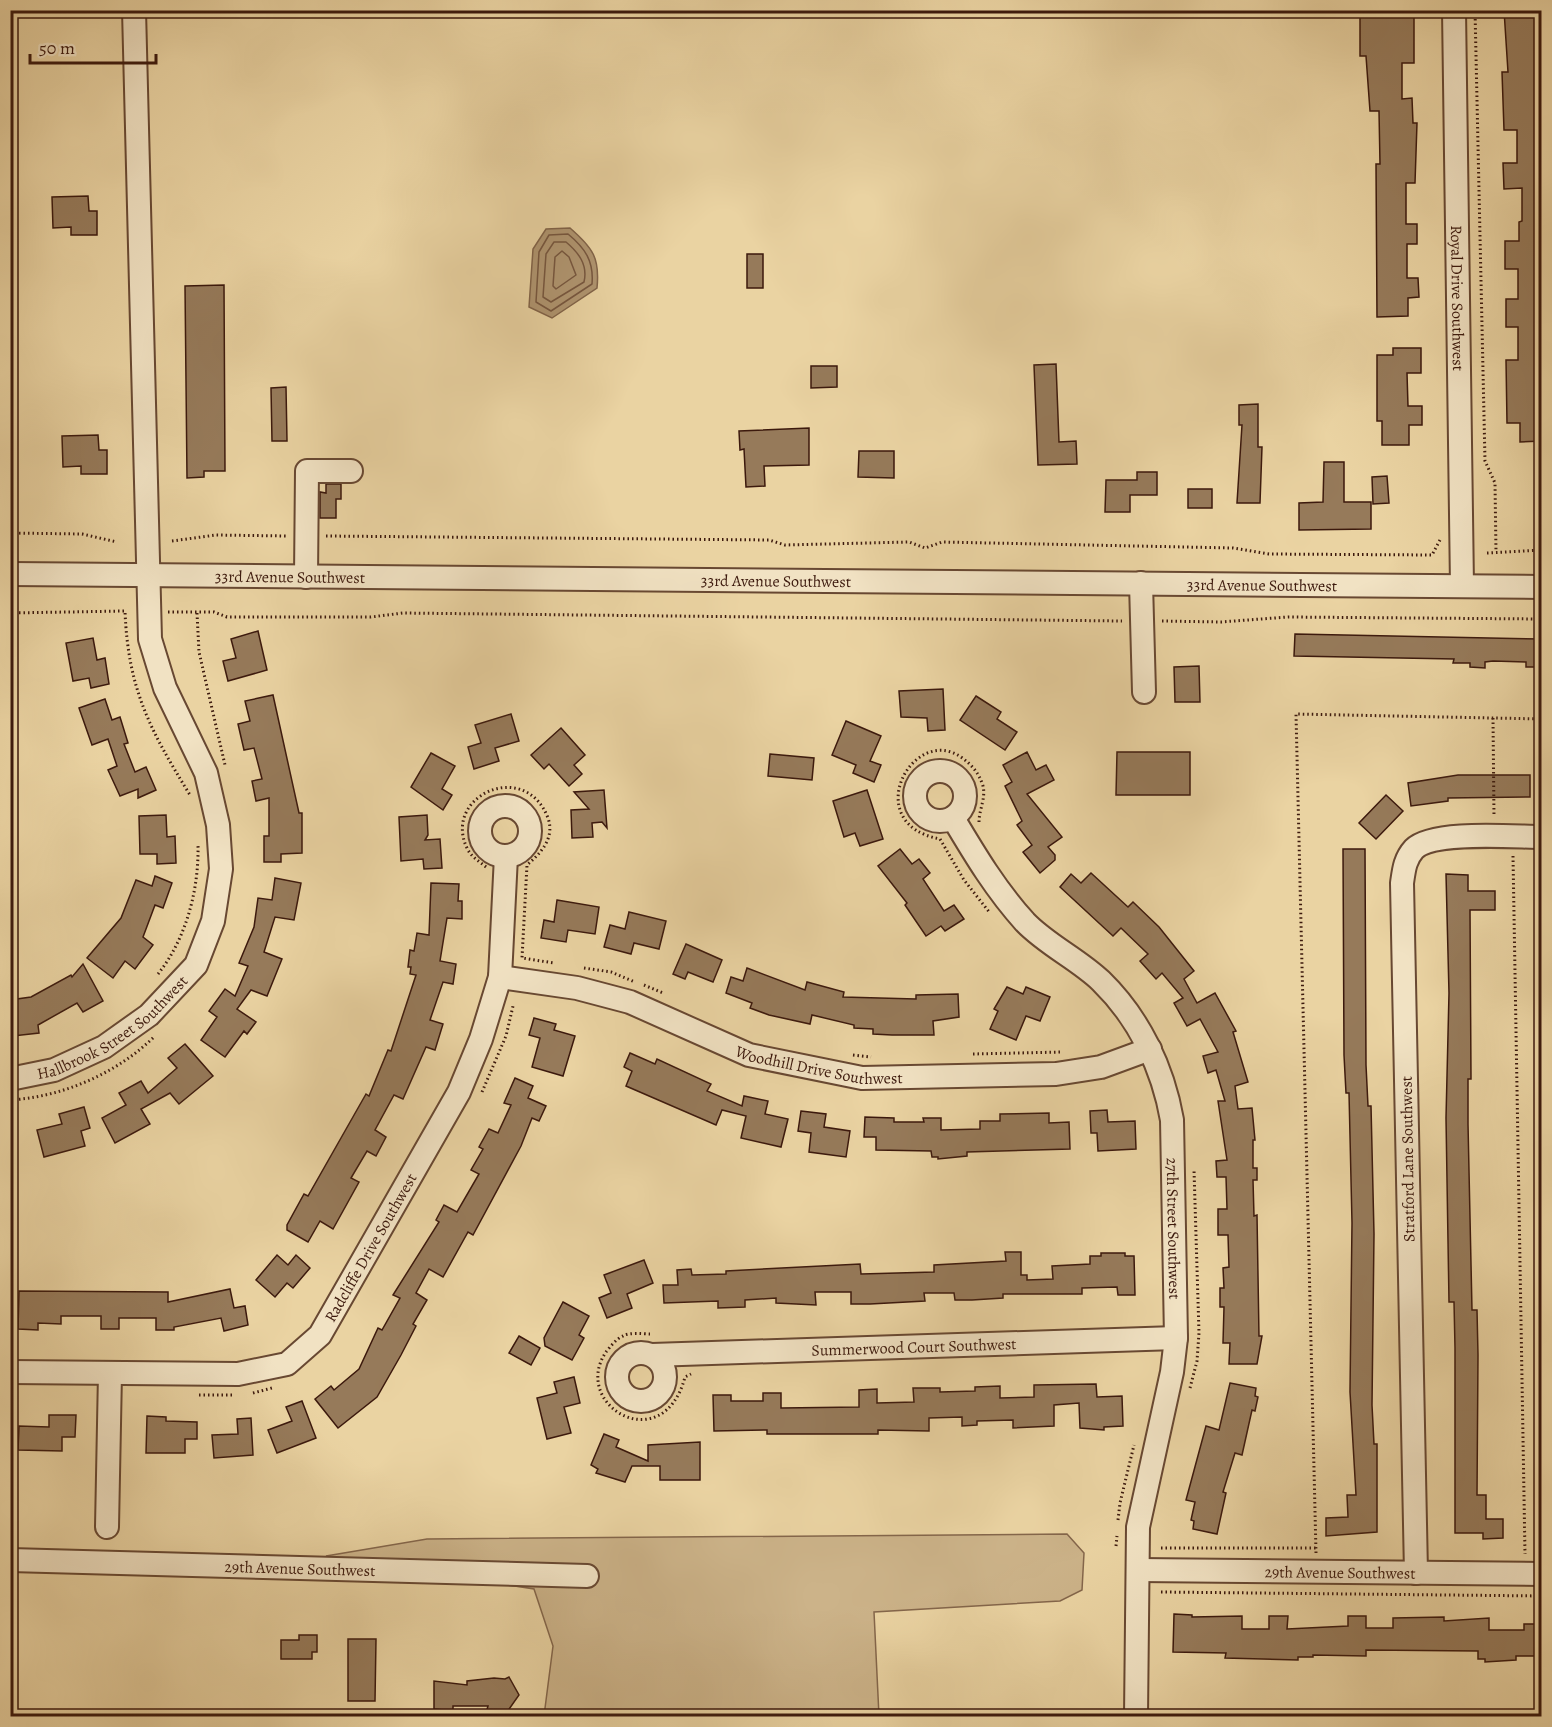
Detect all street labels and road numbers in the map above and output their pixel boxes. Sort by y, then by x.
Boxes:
street label: Royal Drive Southwest [1445,225,1469,371]
street label: 33rd Avenue Southwest [215,566,365,589]
street label: 33rd Avenue Southwest [701,570,851,593]
street label: 33rd Avenue Southwest [1187,574,1337,597]
street label: Hallbrook Street Southwest [35,971,193,1085]
street label: Woodhill Drive Southwest [731,1040,903,1090]
street label: Stratford Lane Southwest [1396,1076,1420,1242]
street label: 27th Street Southwest [1161,1157,1185,1300]
street label: Radcliffe Drive Southwest [320,1169,422,1326]
street label: Summerwood Court Southwest [811,1333,1017,1362]
street label: 29th Avenue Southwest [224,1556,376,1582]
street label: 29th Avenue Southwest [1264,1561,1416,1585]

